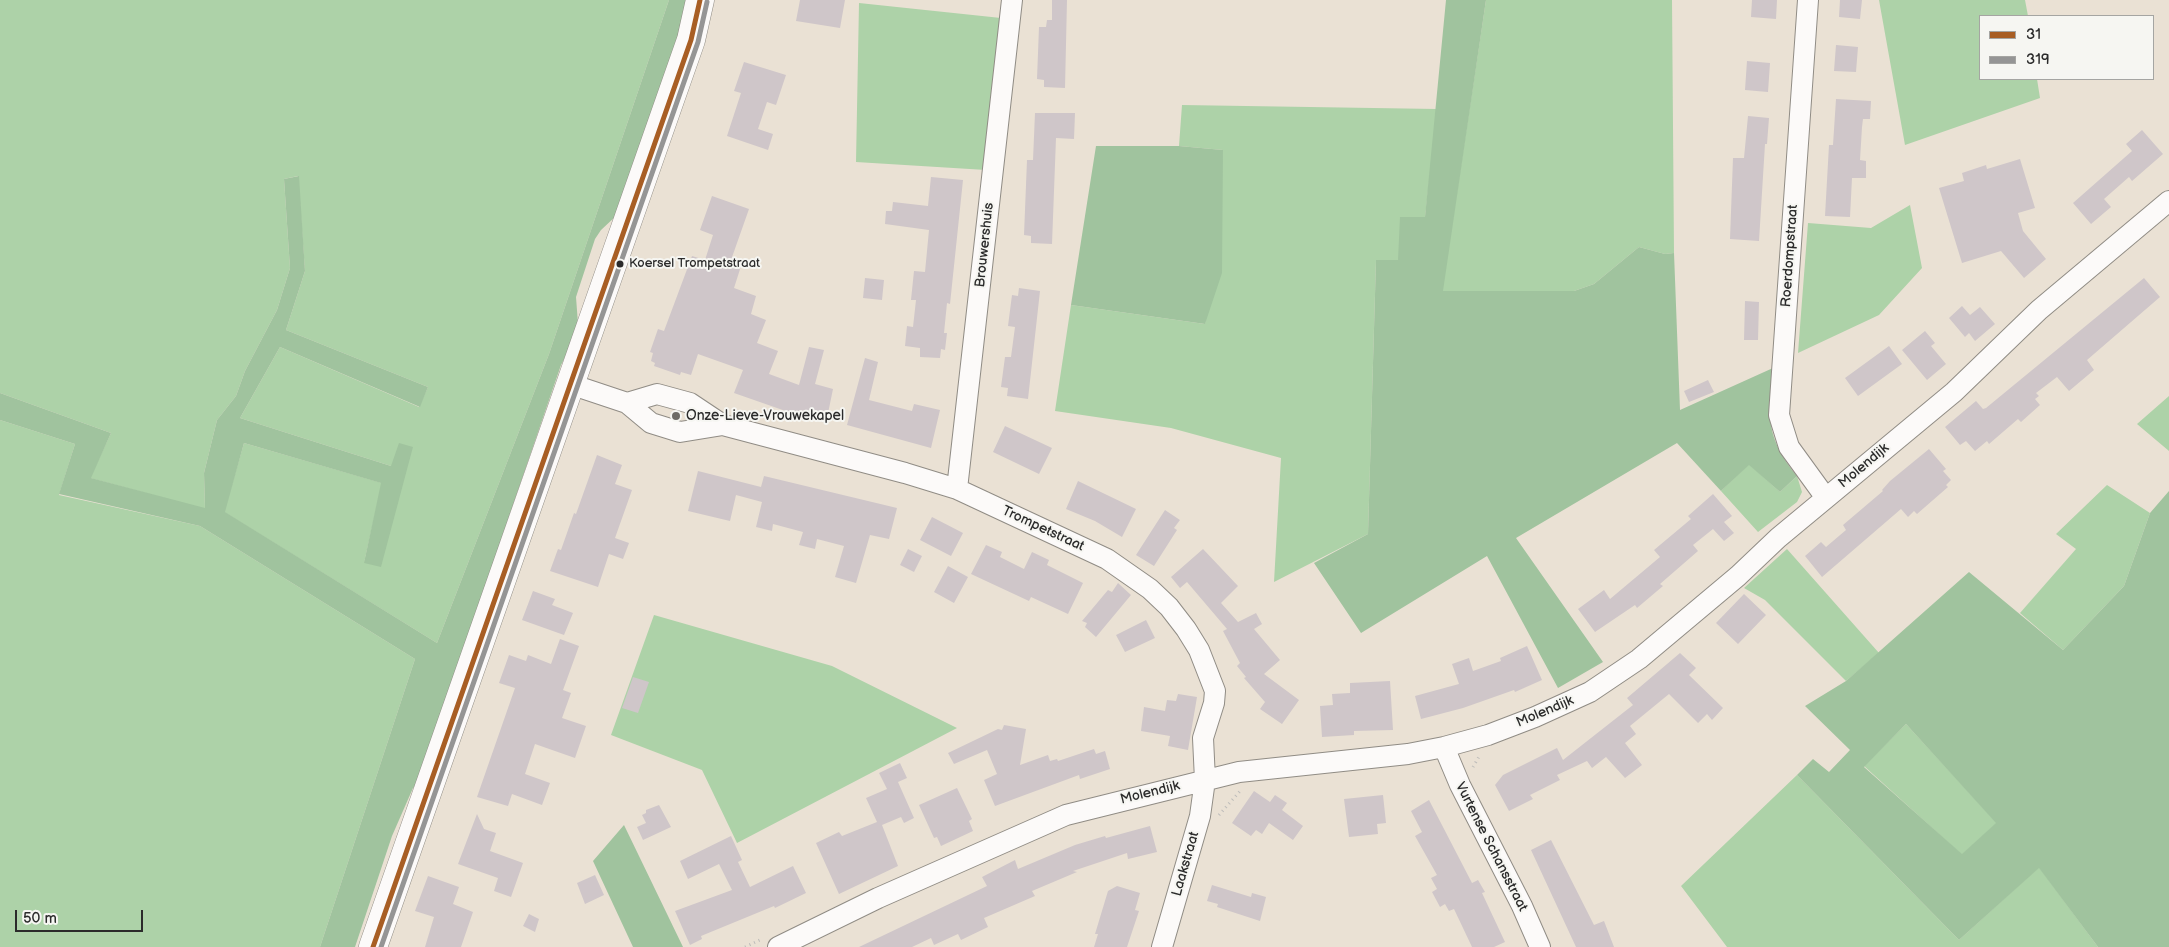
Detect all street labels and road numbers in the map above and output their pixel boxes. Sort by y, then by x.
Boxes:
street label: Brouwershuis [972,202,998,288]
street label: Roerdompstraat [1778,204,1802,308]
street label: Molendijk [1835,440,1893,492]
street label: Trompetstraat [999,503,1087,555]
street label: Molendijk [1514,692,1576,732]
street label: Molendijk [1118,778,1182,808]
street label: Vurtense Schansstraat [1451,780,1531,914]
street label: Laakstraat [1169,830,1203,898]

